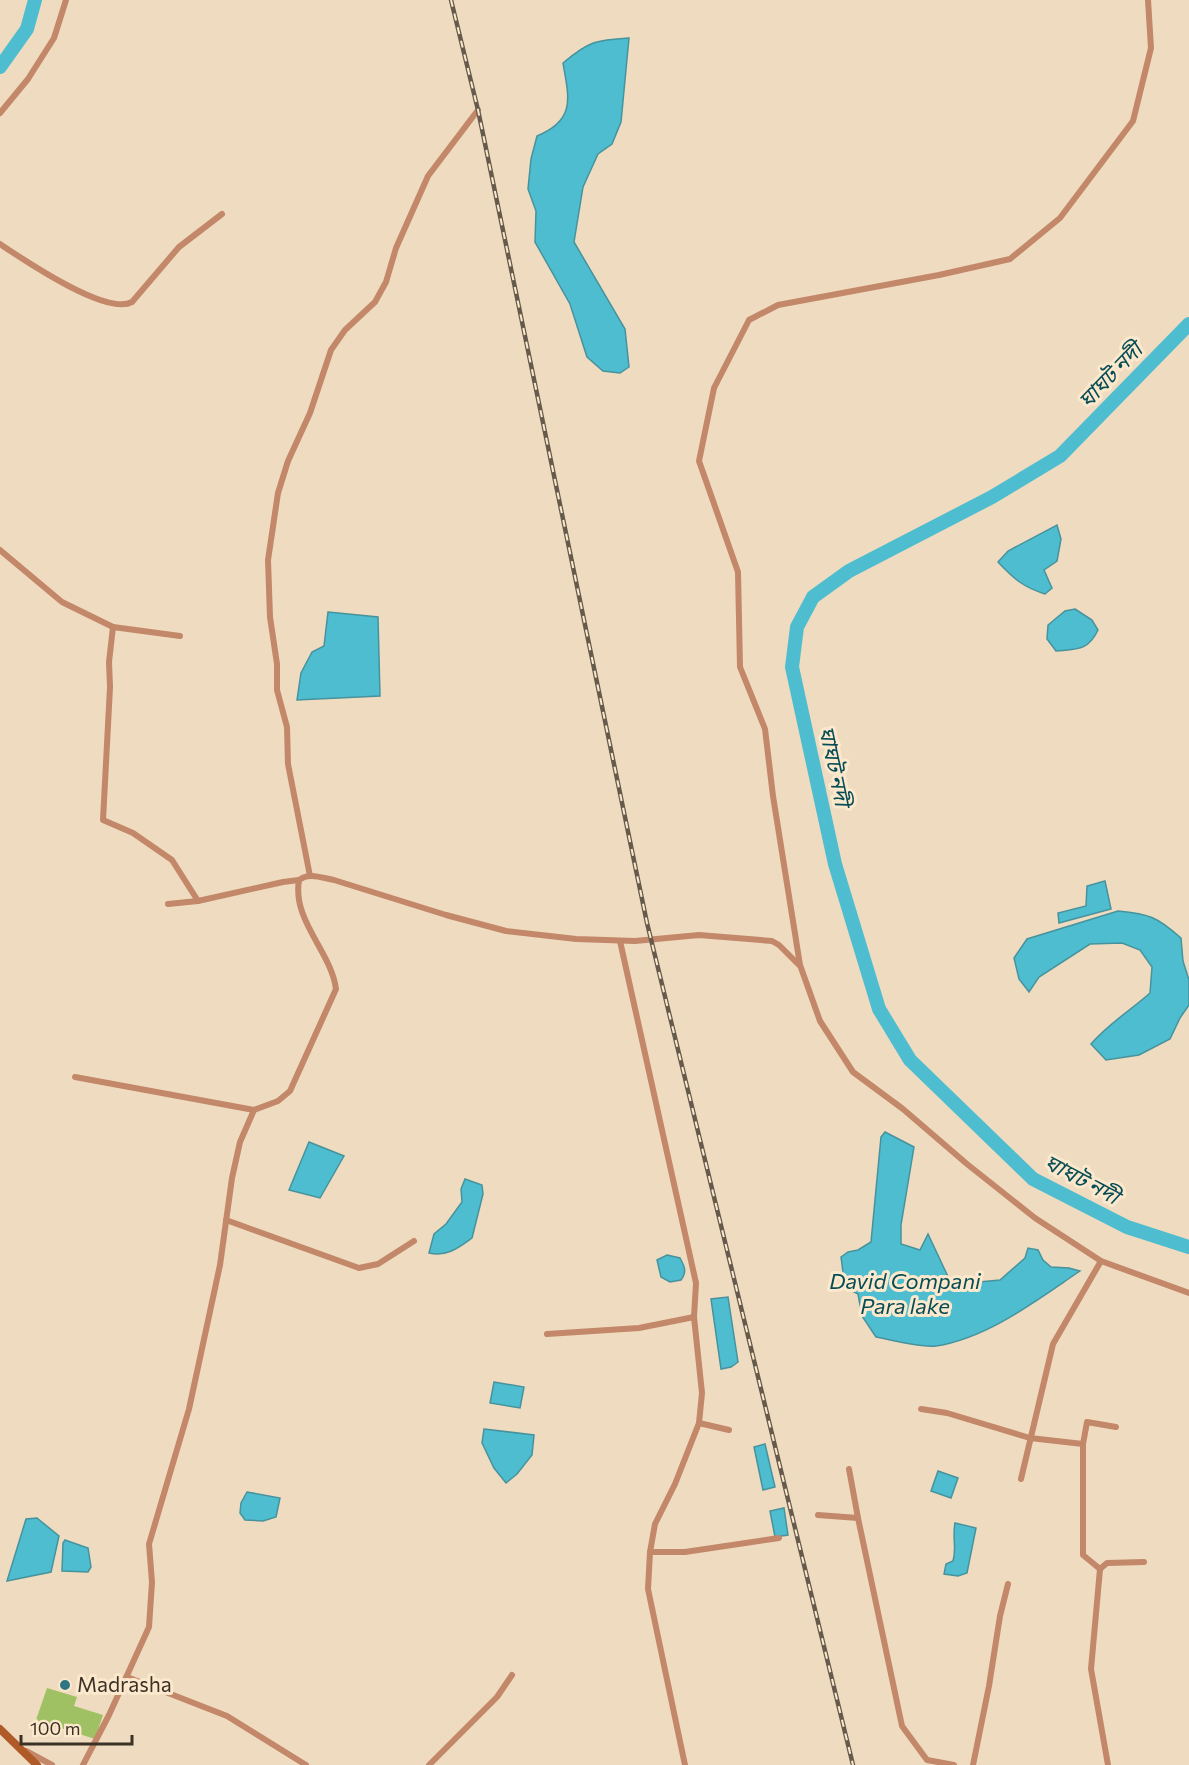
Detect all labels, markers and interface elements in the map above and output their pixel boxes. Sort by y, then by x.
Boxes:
water label: ঘাঘট নদী [1072,333,1150,413]
water label: ঘাঘট নদী [814,724,858,812]
water label: ঘাঘট নদী [1040,1148,1128,1211]
water label: David Compani Para lake [829,1267,982,1319]
place label: Madrasha [77,1671,172,1696]
marker: Madrasha [58,1678,72,1692]
scale bar [21,1708,132,1746]
text: 100 m [30,1717,80,1739]

